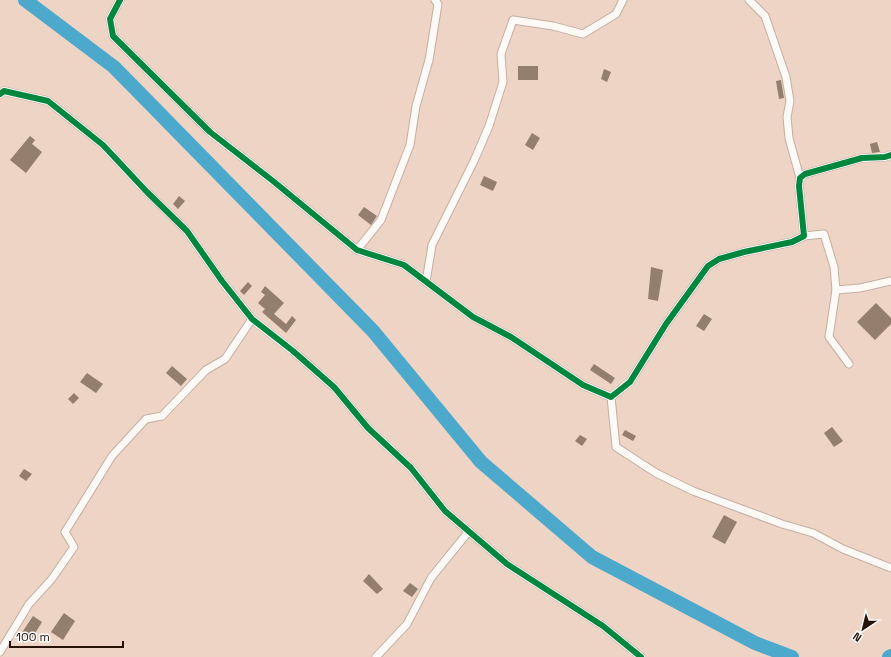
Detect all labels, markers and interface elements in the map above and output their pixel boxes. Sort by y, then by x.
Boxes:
north arrow [843,609,883,649]
scale bar [10,623,123,649]
text: 100 m [16,629,50,645]
text: N [850,629,864,645]

